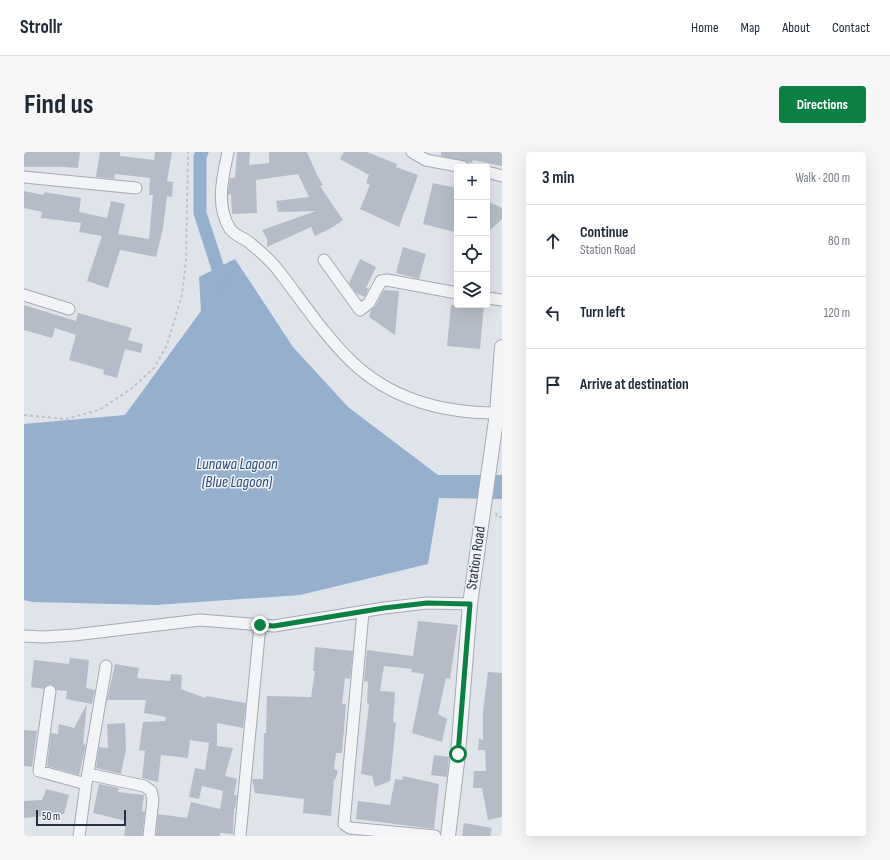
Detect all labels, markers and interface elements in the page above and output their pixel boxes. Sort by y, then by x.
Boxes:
text: Strollr [20,16,62,39]
text: Home [691,19,719,36]
text: Map [741,19,760,36]
text: About [782,19,810,36]
text: Contact [832,19,870,36]
button: Directions [779,86,866,123]
text: Find us [24,88,93,121]
map controls [454,164,490,308]
button: + [454,164,490,200]
text: 3 min [542,168,575,188]
text: Walk · 200 m [795,170,850,186]
button: − [454,200,490,236]
text: Continue [580,223,629,242]
icon: ahead [542,230,564,252]
text: 80 m [828,233,850,249]
button: locate [454,236,490,272]
text: Station Road [580,242,636,258]
button: layers [454,272,490,308]
icon: left [542,302,564,324]
text: Turn left [580,303,625,322]
text: 120 m [824,305,850,321]
icon: arrive [542,374,564,396]
text: Arrive at destination [580,375,689,394]
water label: Lunawa Lagoon (Blue Lagoon) [196,455,278,492]
street label: Station Road [462,525,490,591]
route end [251,616,269,634]
route start [449,745,467,763]
scale bar [36,808,126,827]
text: 50 m [42,810,60,823]

